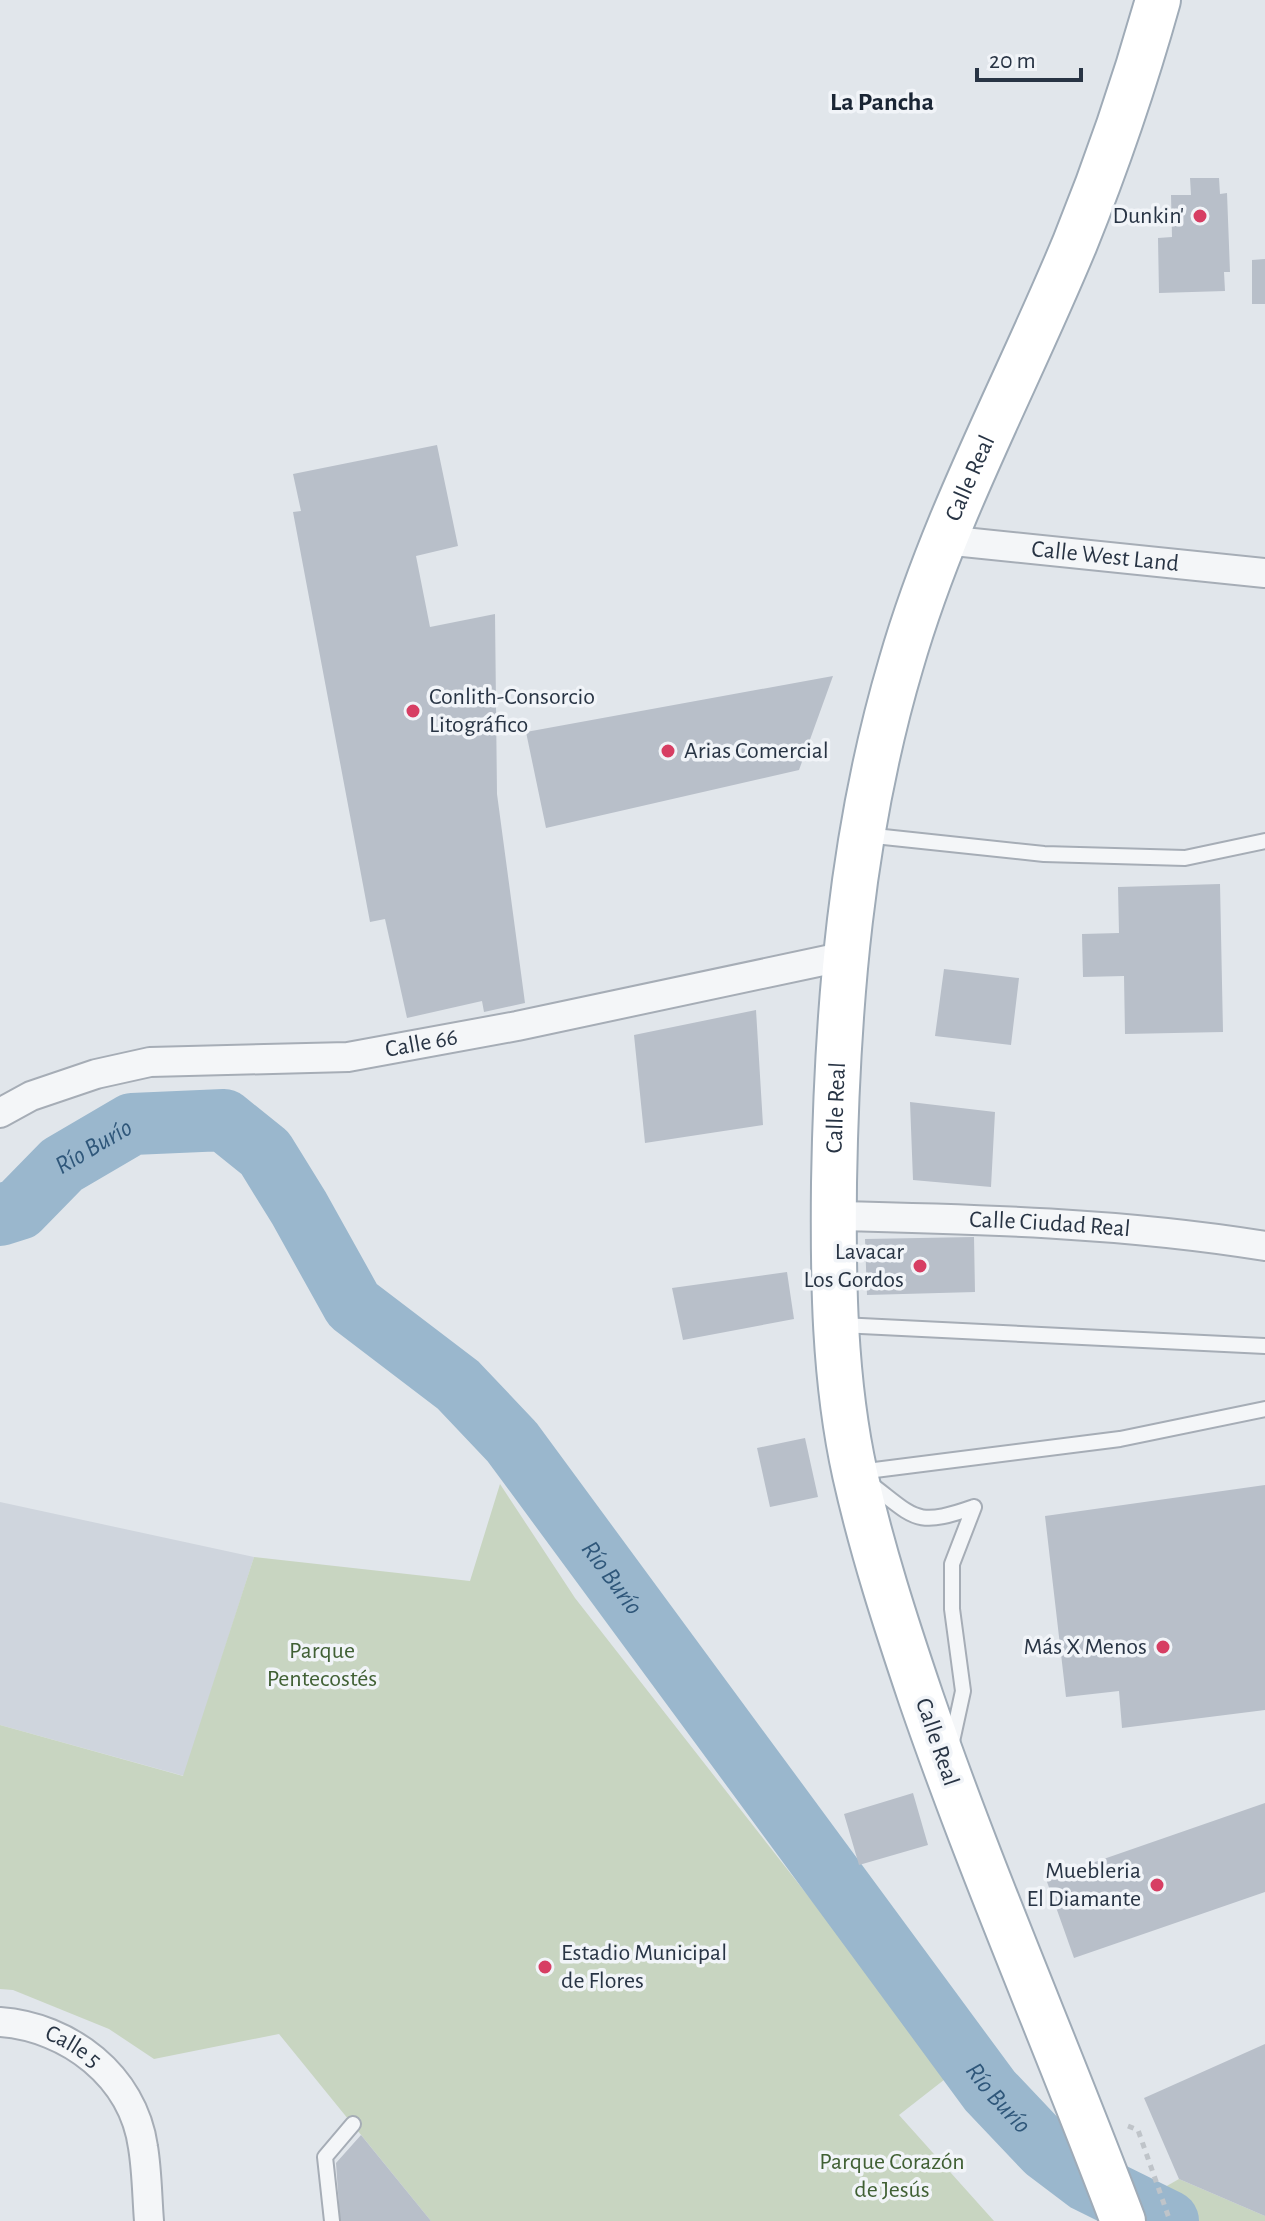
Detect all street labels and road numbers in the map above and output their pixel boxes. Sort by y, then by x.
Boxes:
street label: Calle Real [941,432,1000,525]
street label: Calle West Land [1030,537,1180,576]
street label: Calle 66 [383,1025,460,1062]
street label: Calle Real [823,1062,850,1154]
street label: Calle Ciudad Real [969,1208,1131,1241]
street label: Calle Real [911,1695,963,1789]
street label: Calle 5 [42,2021,106,2073]

